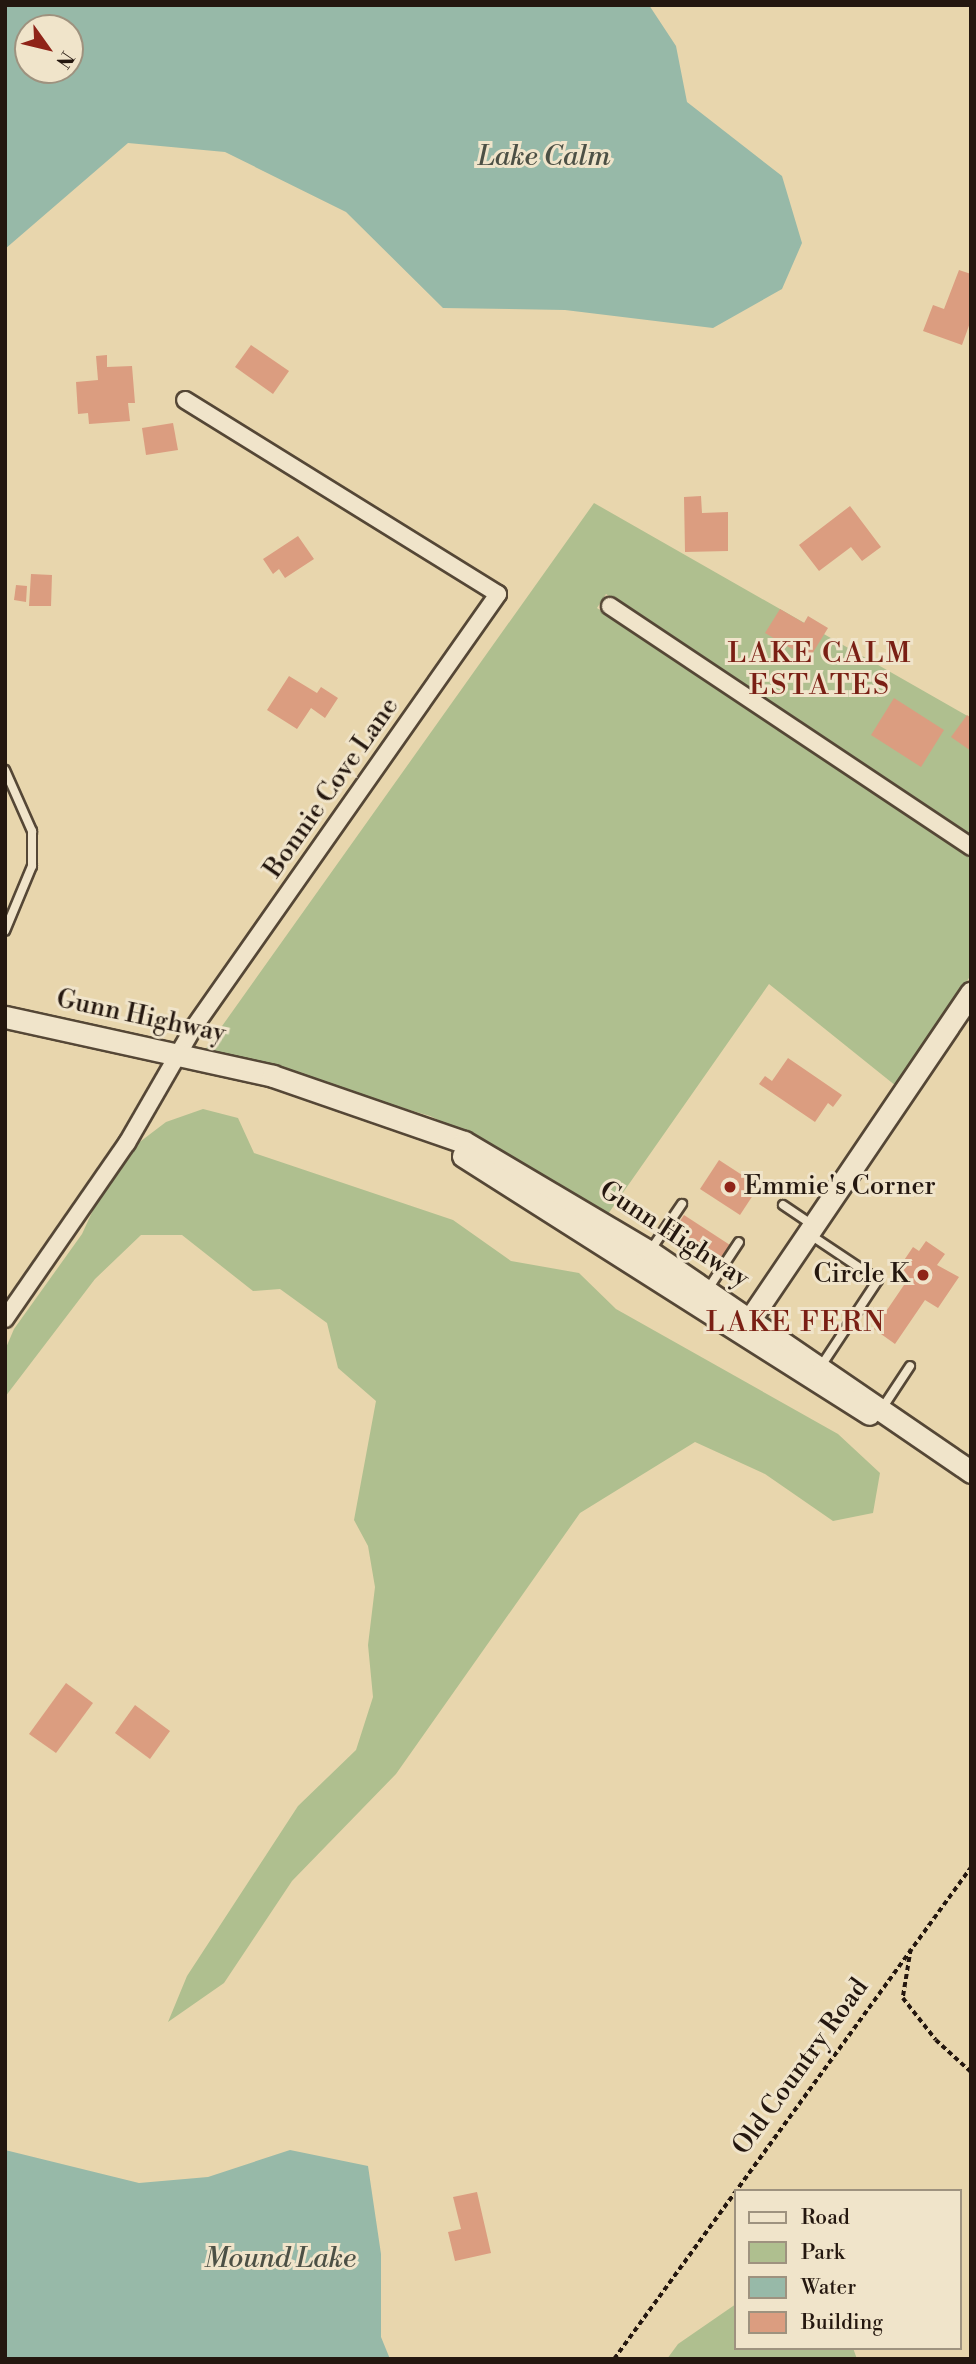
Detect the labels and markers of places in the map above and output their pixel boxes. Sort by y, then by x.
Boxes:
place label: Emmie's Corner [744,1171,936,1203]
marker: Emmie's Corner [722,1179,738,1195]
place label: Circle K [814,1259,909,1291]
marker: Circle K [915,1267,931,1283]

